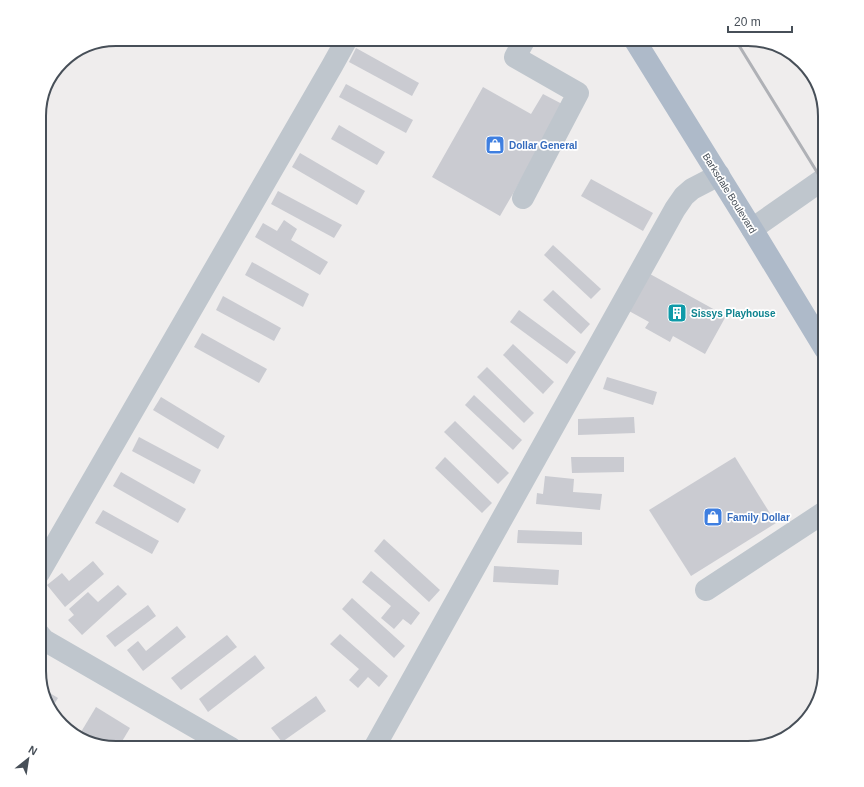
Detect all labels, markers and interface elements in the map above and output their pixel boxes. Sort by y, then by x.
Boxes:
scale bar [728,8,792,34]
text: 20 m [734,15,761,29]
shop icon: Dollar General [484,134,506,156]
place label: Dollar General [509,140,578,151]
street label: Barksdale Boulevard [700,151,759,235]
building icon: Sissys Playhouse [666,302,688,324]
place label: Sissys Playhouse [691,308,776,319]
shop icon: Family Dollar [702,506,724,528]
place label: Family Dollar [727,512,790,523]
north arrow [8,739,48,779]
text: N [27,743,39,758]

